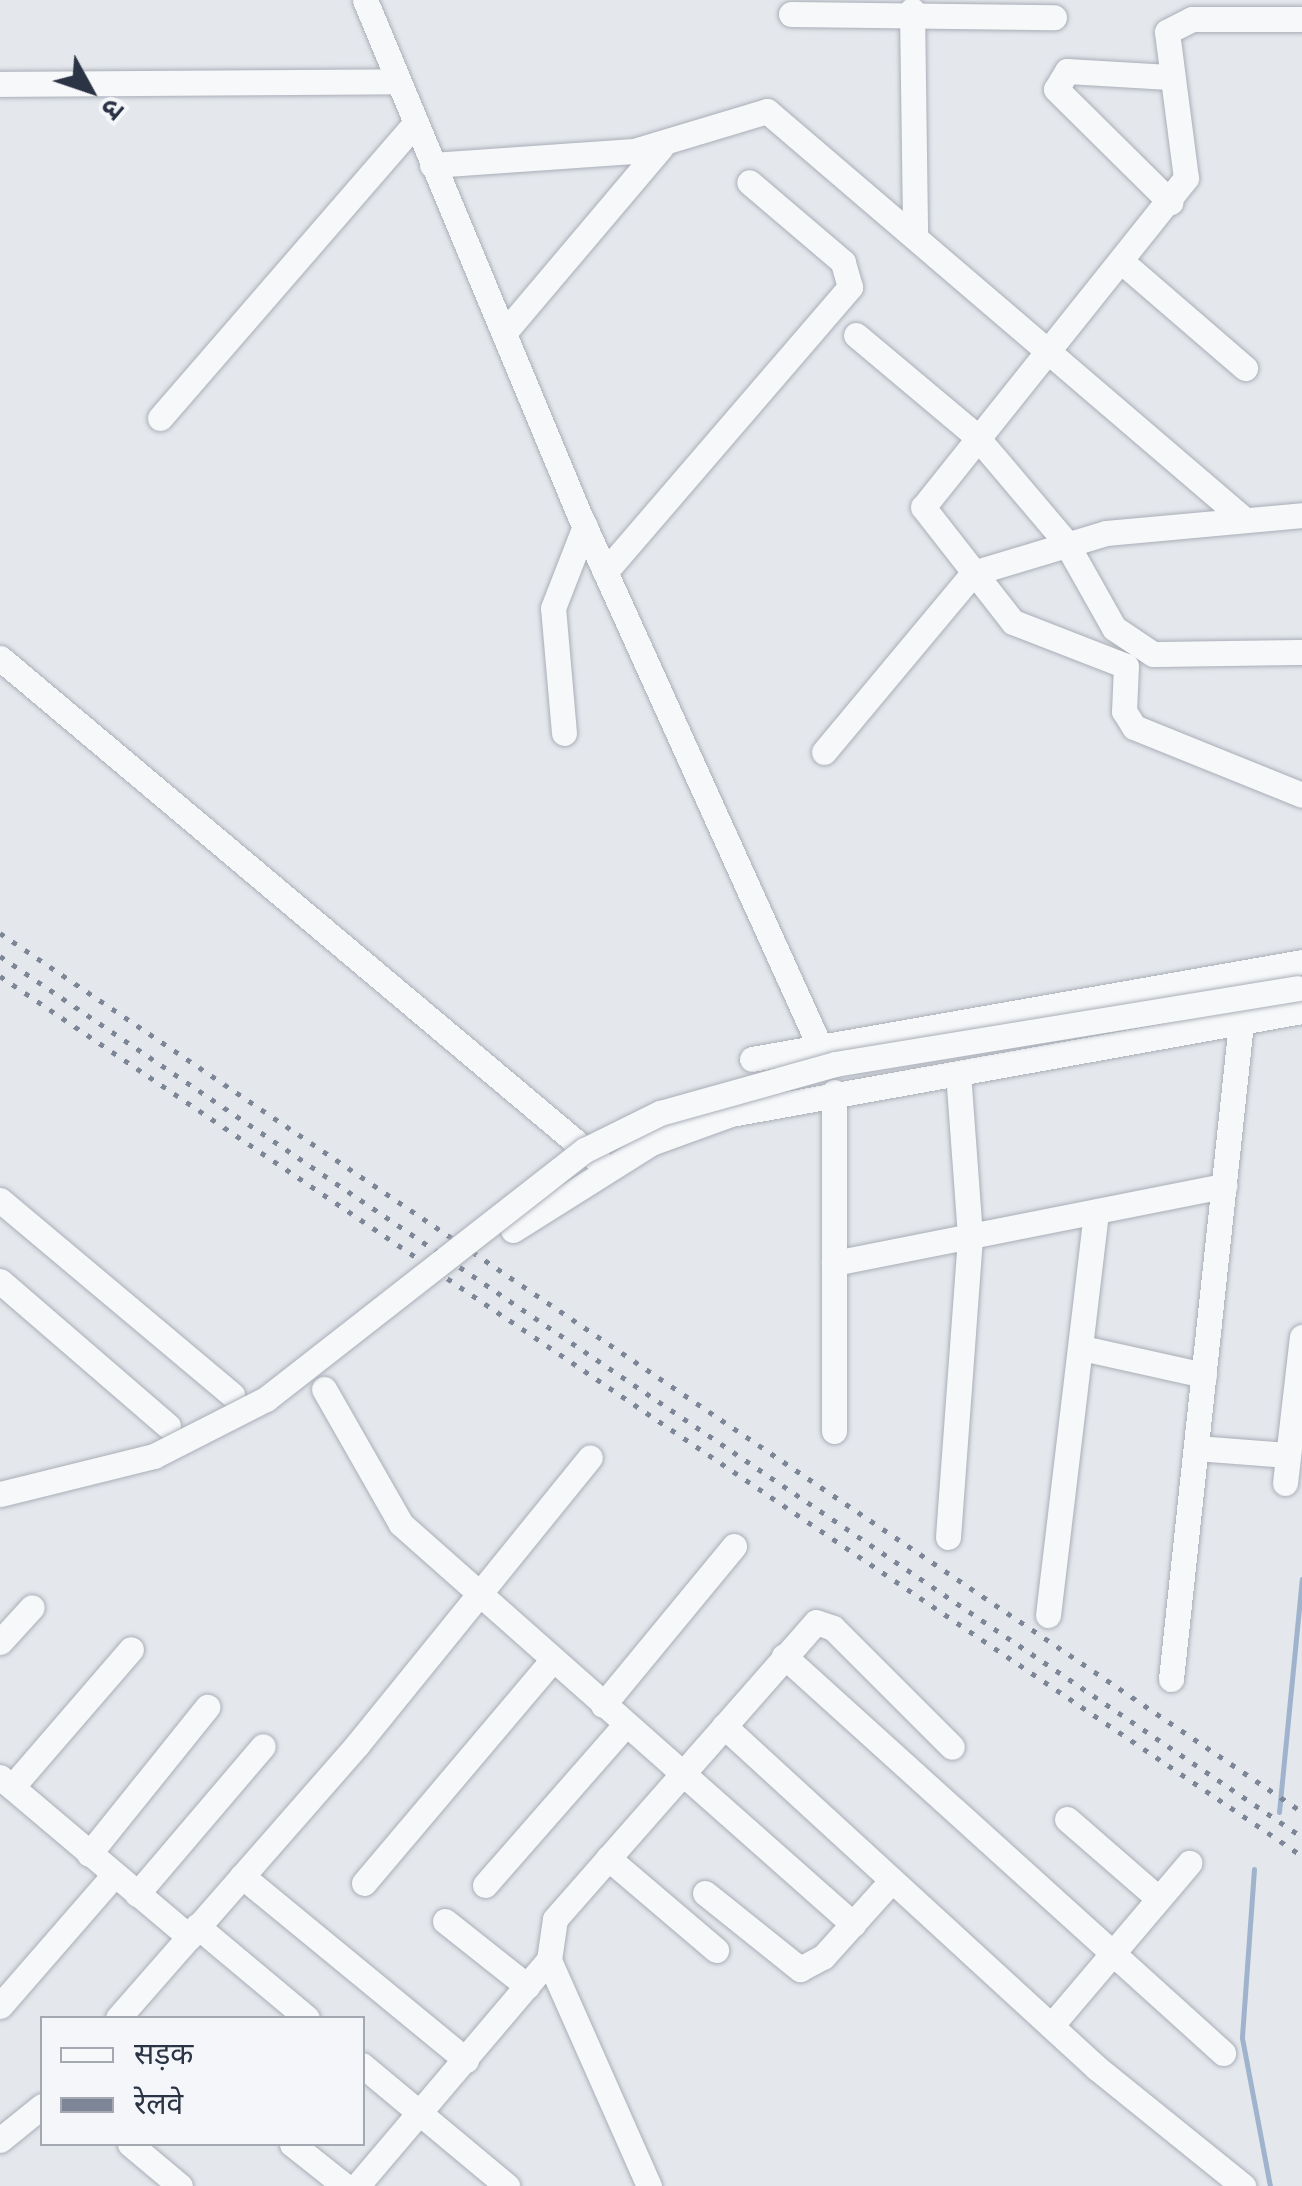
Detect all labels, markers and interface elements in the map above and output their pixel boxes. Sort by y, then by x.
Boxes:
north arrow [40,40,140,140]
text: उ [95,92,132,127]
legend [40,2016,365,2146]
text: सड़क [134,2034,193,2072]
text: रेलवे [134,2084,183,2122]

